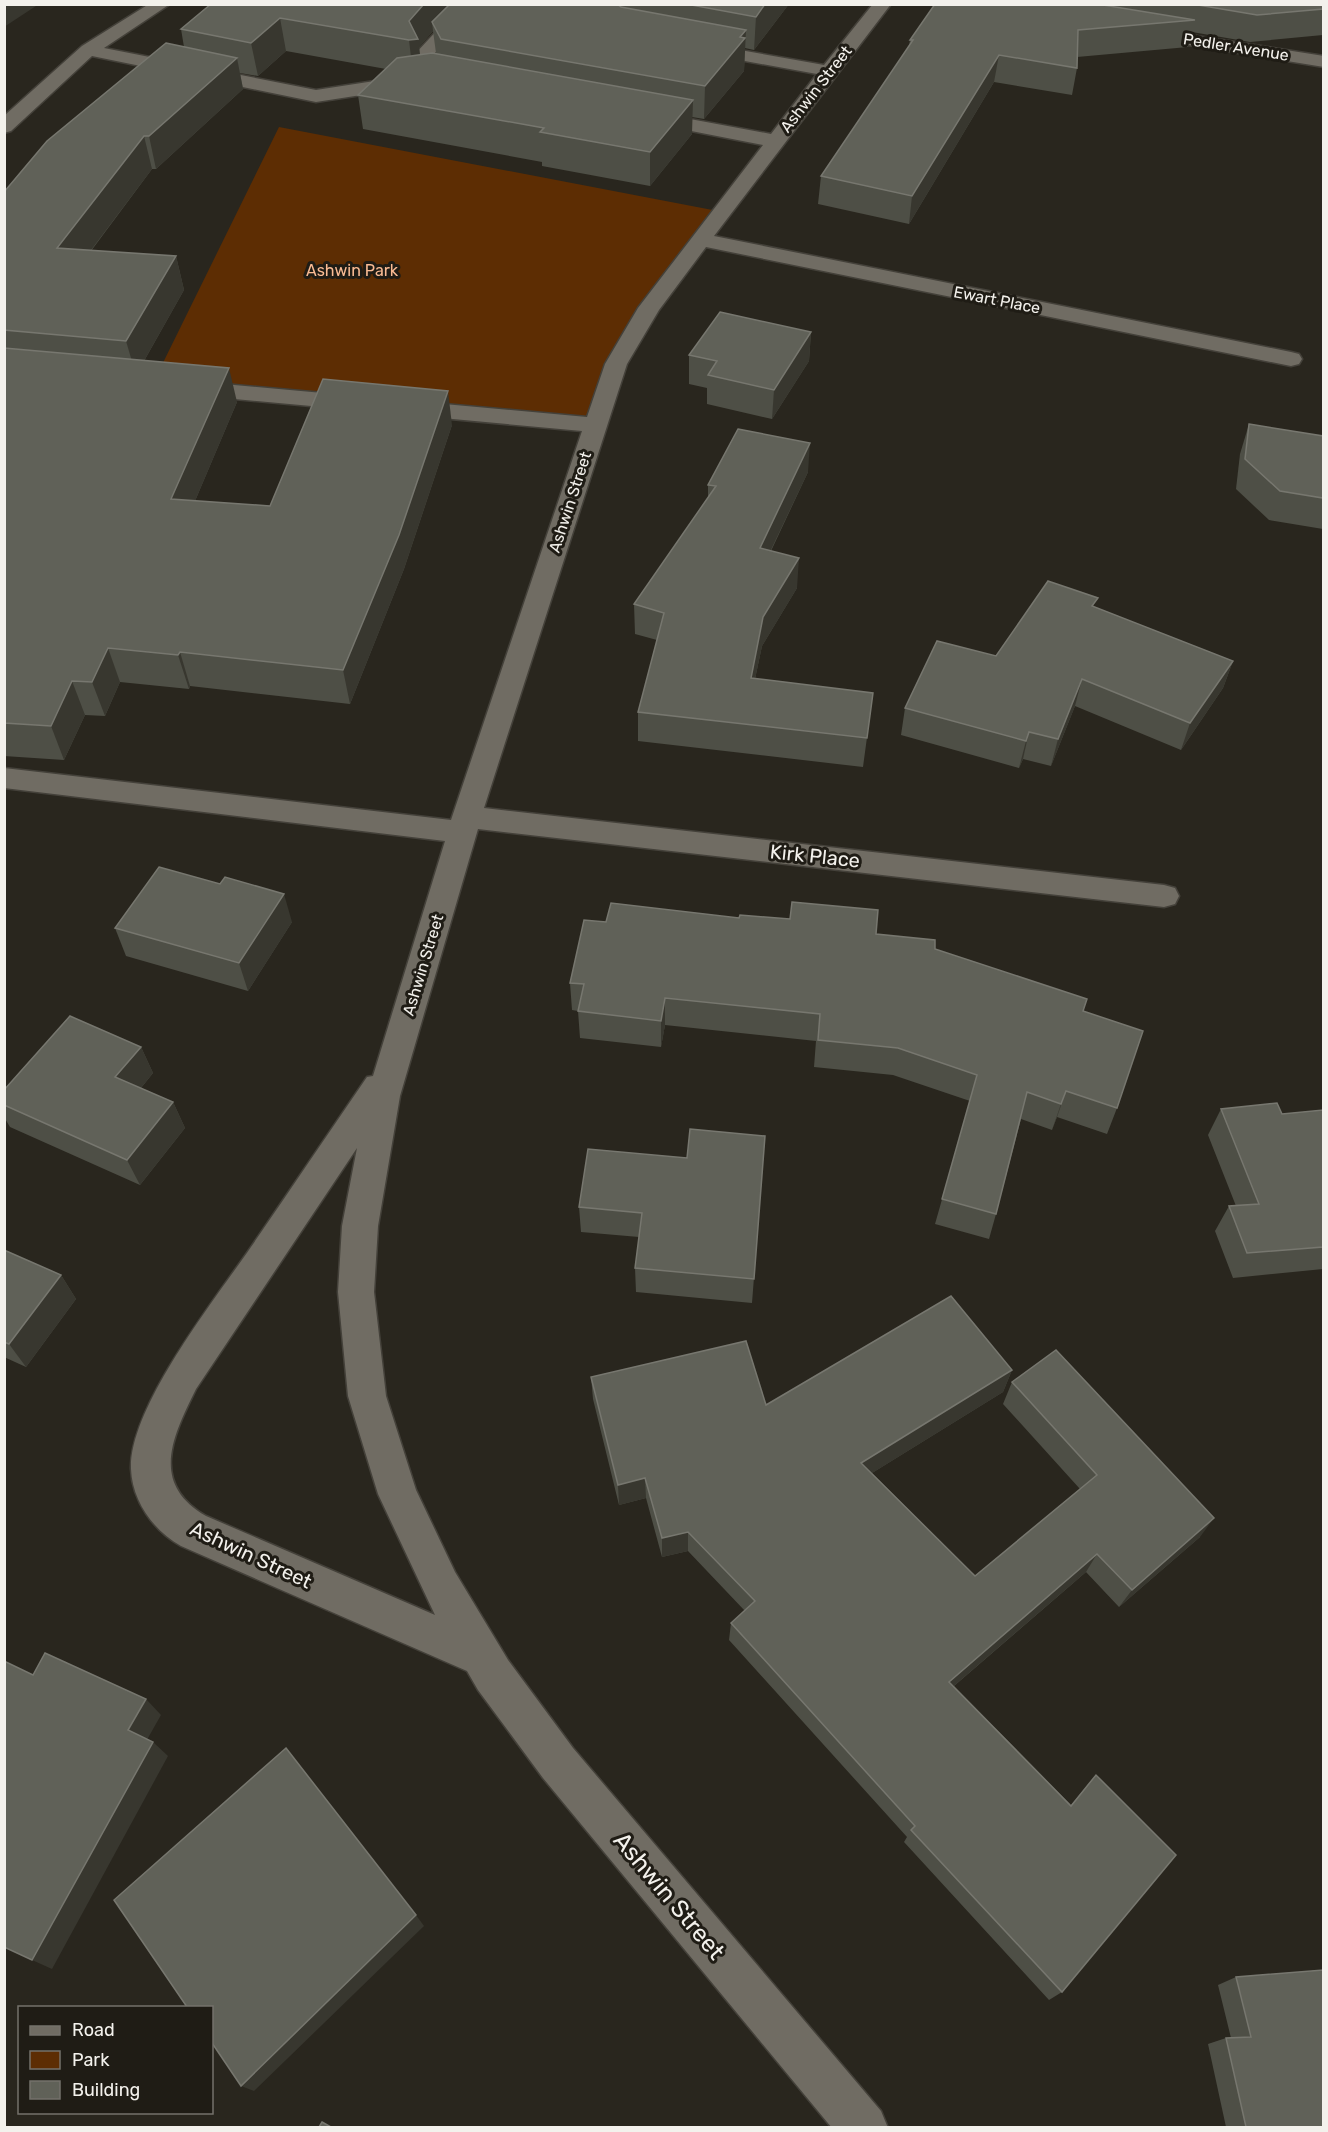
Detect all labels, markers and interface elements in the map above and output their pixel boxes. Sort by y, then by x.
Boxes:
street label: Pedler Avenue [1182,29,1290,65]
street label: Ashwin Street [776,42,856,136]
park label: Ashwin Park [306,261,399,280]
street label: Ewart Place [952,282,1042,318]
street label: Ashwin Street [545,449,595,555]
street label: Kirk Place [769,839,861,873]
street label: Ashwin Street [399,912,447,1018]
street label: Ashwin Street [186,1516,316,1594]
street label: Ashwin Street [608,1827,730,1965]
legend [18,2006,213,2114]
text: Road [72,2019,115,2041]
text: Park [72,2049,110,2071]
text: Building [72,2079,140,2101]

